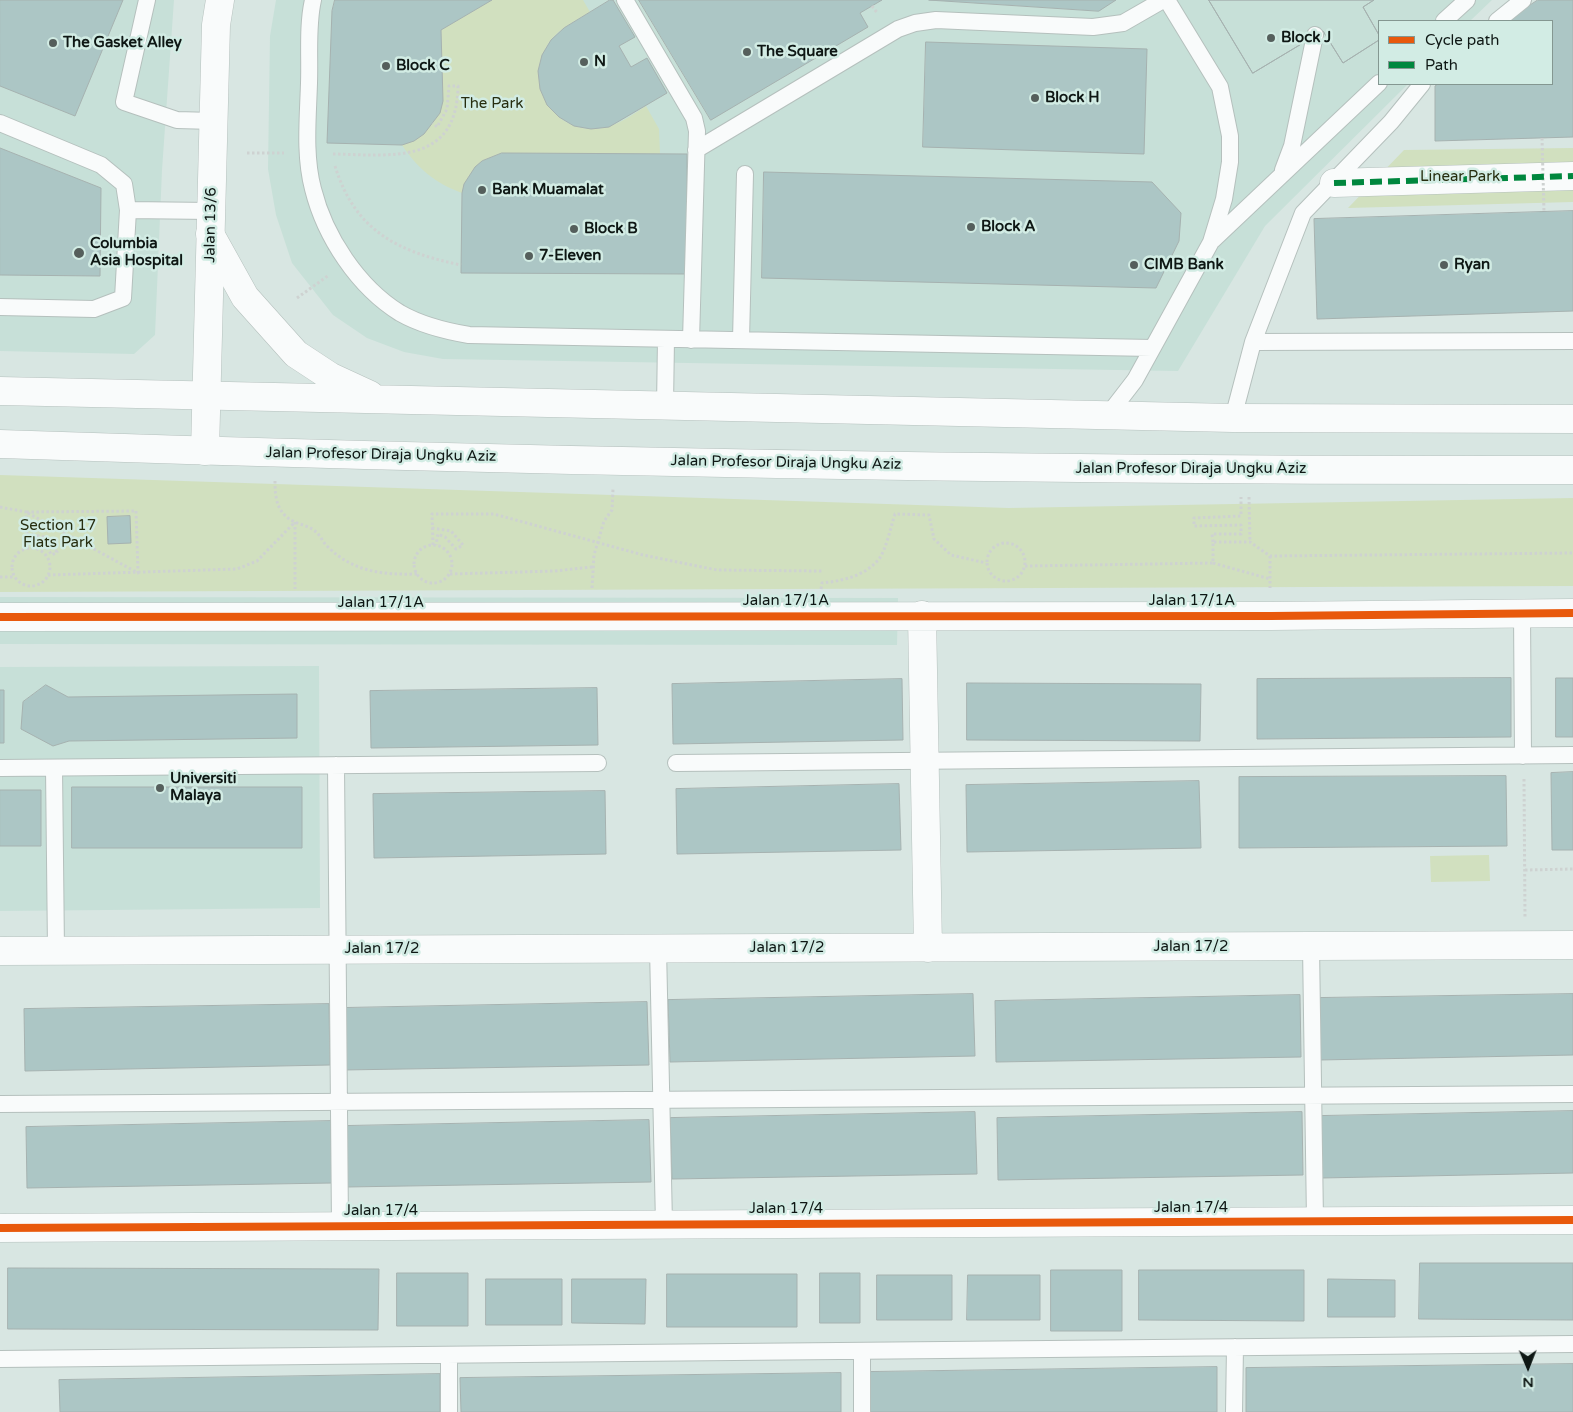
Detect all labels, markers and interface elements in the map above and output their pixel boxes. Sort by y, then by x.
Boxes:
legend [1378,20,1553,85]
place label: Block J [1281,29,1331,47]
text: Cycle path [1425,31,1499,49]
marker: Block J [1265,32,1277,44]
place label: The Gasket Alley [63,34,182,52]
marker: The Gasket Alley [47,37,59,49]
place label: The Square [757,43,838,61]
marker: The Square [741,46,753,58]
place label: N [594,53,606,71]
marker: N [578,56,590,68]
text: Path [1425,56,1458,74]
place label: Block C [396,57,450,75]
marker: Block C [380,60,392,72]
place label: Block H [1045,89,1100,107]
marker: Block H [1029,92,1041,104]
park label: The Park [461,95,523,113]
park label: Linear Park [1420,168,1500,186]
place label: Bank Muamalat [492,181,604,199]
marker: Bank Muamalat [476,184,488,196]
street label: Jalan 13/6 [201,187,221,263]
place label: Block A [981,218,1035,236]
place label: Block B [584,220,638,238]
marker: Block A [965,221,977,233]
marker: Block B [568,223,580,235]
place label: Columbia Asia Hospital [90,235,183,270]
marker: Columbia Asia Hospital [72,246,86,260]
place label: 7-Eleven [539,247,601,265]
marker: 7-Eleven [523,250,535,262]
place label: CIMB Bank [1144,256,1224,274]
place label: Ryan [1454,256,1490,274]
marker: CIMB Bank [1128,259,1140,271]
marker: Ryan [1438,259,1450,271]
street label: Jalan Profesor Diraja Ungku Aziz [265,444,497,466]
street label: Jalan Profesor Diraja Ungku Aziz [670,452,902,474]
street label: Jalan Profesor Diraja Ungku Aziz [1076,460,1306,478]
park label: Section 17 Flats Park [20,517,96,552]
street label: Jalan 17/1A [743,592,829,610]
street label: Jalan 17/1A [1149,592,1235,610]
street label: Jalan 17/1A [338,594,424,612]
place label: Universiti Malaya [170,770,236,805]
marker: Universiti Malaya [154,782,166,794]
street label: Jalan 17/2 [1153,938,1229,956]
street label: Jalan 17/2 [749,939,825,957]
street label: Jalan 17/2 [344,940,420,958]
street label: Jalan 17/4 [1154,1199,1228,1217]
street label: Jalan 17/4 [749,1200,823,1218]
street label: Jalan 17/4 [344,1202,418,1220]
north arrow [1503,1342,1553,1392]
text: N [1522,1374,1534,1391]

